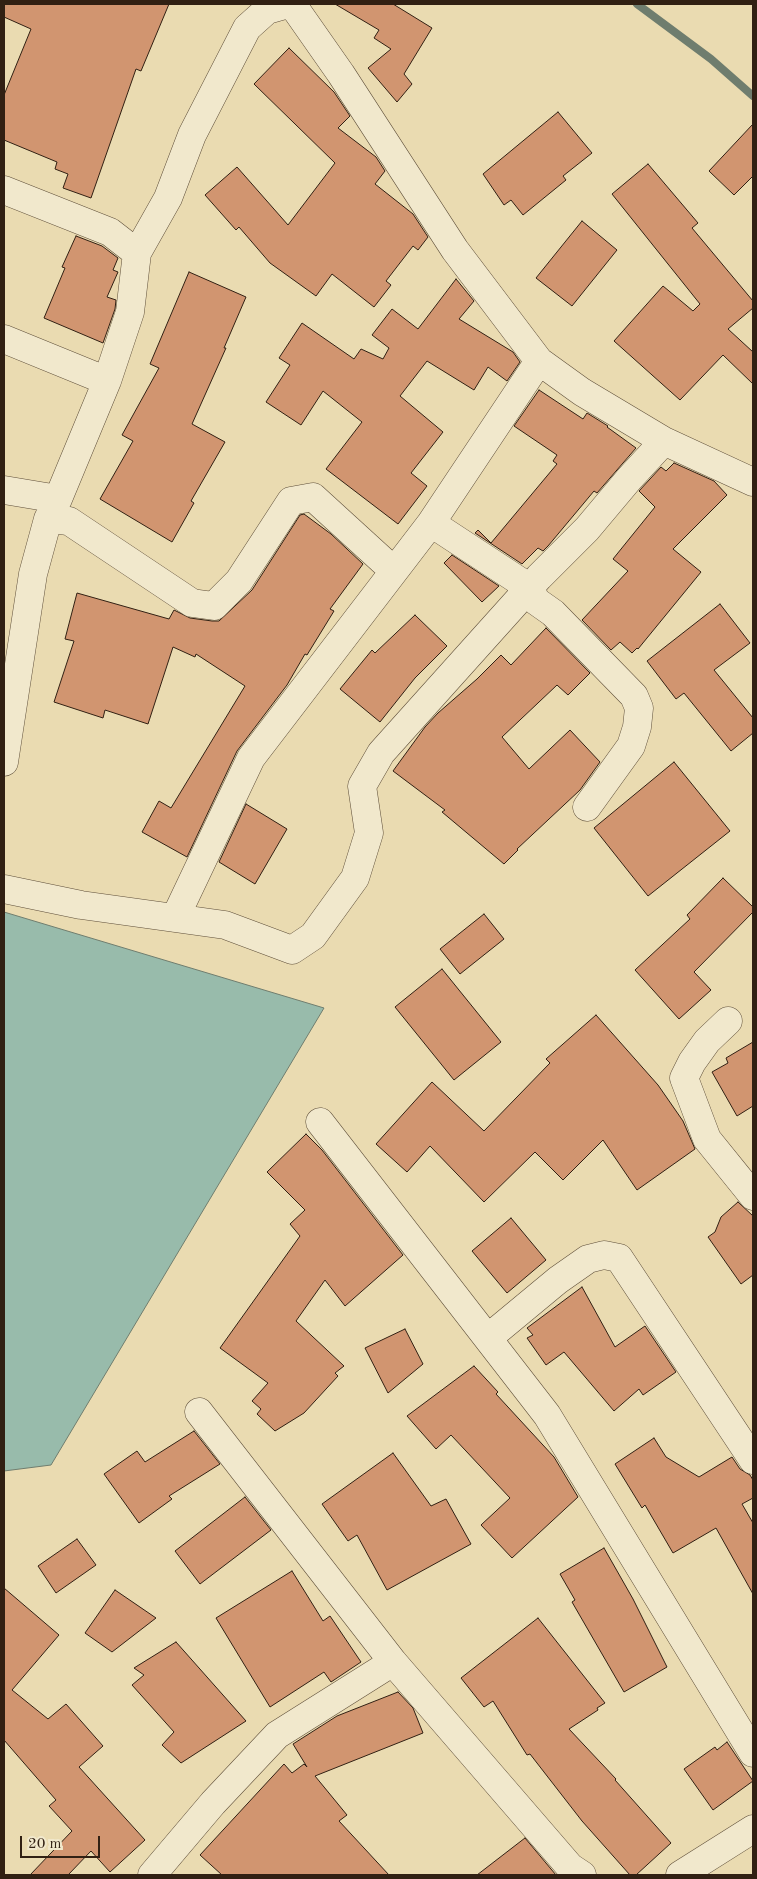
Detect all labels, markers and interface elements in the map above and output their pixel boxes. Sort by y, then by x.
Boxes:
scale bar [22,1826,102,1858]
text: 20 m [28,1837,62,1852]

